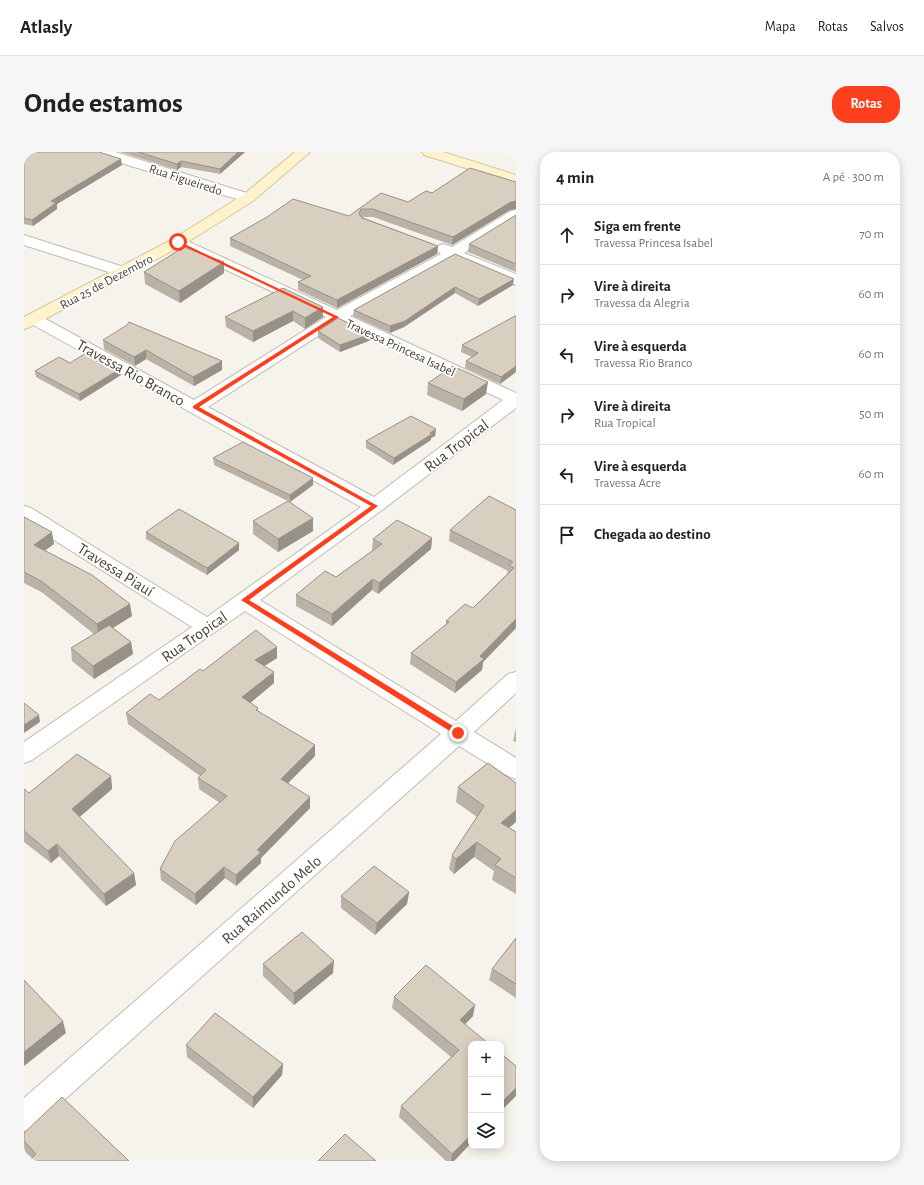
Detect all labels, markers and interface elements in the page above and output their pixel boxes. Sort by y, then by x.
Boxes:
text: Atlasly [20,18,72,37]
text: Mapa [765,20,796,34]
text: Rotas [818,20,848,34]
text: Salvos [870,20,904,34]
button: Rotas [832,86,900,123]
text: Onde estamos [24,90,183,118]
street label: Rua Figueiredo [147,163,224,198]
text: 4 min [556,169,594,186]
text: A pé · 300 m [823,171,884,184]
text: Siga em frente [594,219,681,234]
icon: ahead [556,224,578,246]
text: 70 m [859,228,884,241]
route start [169,233,187,251]
text: Travessa Princesa Isabel [594,237,713,250]
street label: Rua 25 de Dezembro [58,252,155,312]
text: Vire à direita [594,279,671,294]
icon: right [556,284,578,306]
text: 60 m [858,288,884,301]
text: Travessa da Alegria [594,297,690,310]
street label: Travessa Princesa Isabel [344,317,457,379]
street label: Travessa Rio Branco [74,337,187,409]
text: Vire à esquerda [594,339,687,354]
icon: left [556,344,578,366]
text: 60 m [858,348,884,361]
text: Travessa Rio Branco [594,357,692,370]
text: Vire à direita [594,399,671,414]
icon: right [556,404,578,426]
text: 50 m [859,408,884,421]
street label: Rua Tropical [421,417,492,475]
text: Rua Tropical [594,417,656,430]
text: Vire à esquerda [594,459,687,474]
icon: left [556,464,578,486]
text: 60 m [858,468,884,481]
text: Travessa Acre [594,477,661,490]
icon: arrive [556,524,578,546]
text: Chegada ao destino [594,527,711,542]
street label: Travessa Piauí [75,540,156,600]
street label: Rua Tropical [159,608,230,665]
route end [449,724,467,742]
street label: Rua Raimundo Melo [219,852,325,947]
map controls [468,1041,504,1149]
button: + [468,1041,504,1077]
button: − [468,1077,504,1113]
button: layers [468,1113,504,1149]

